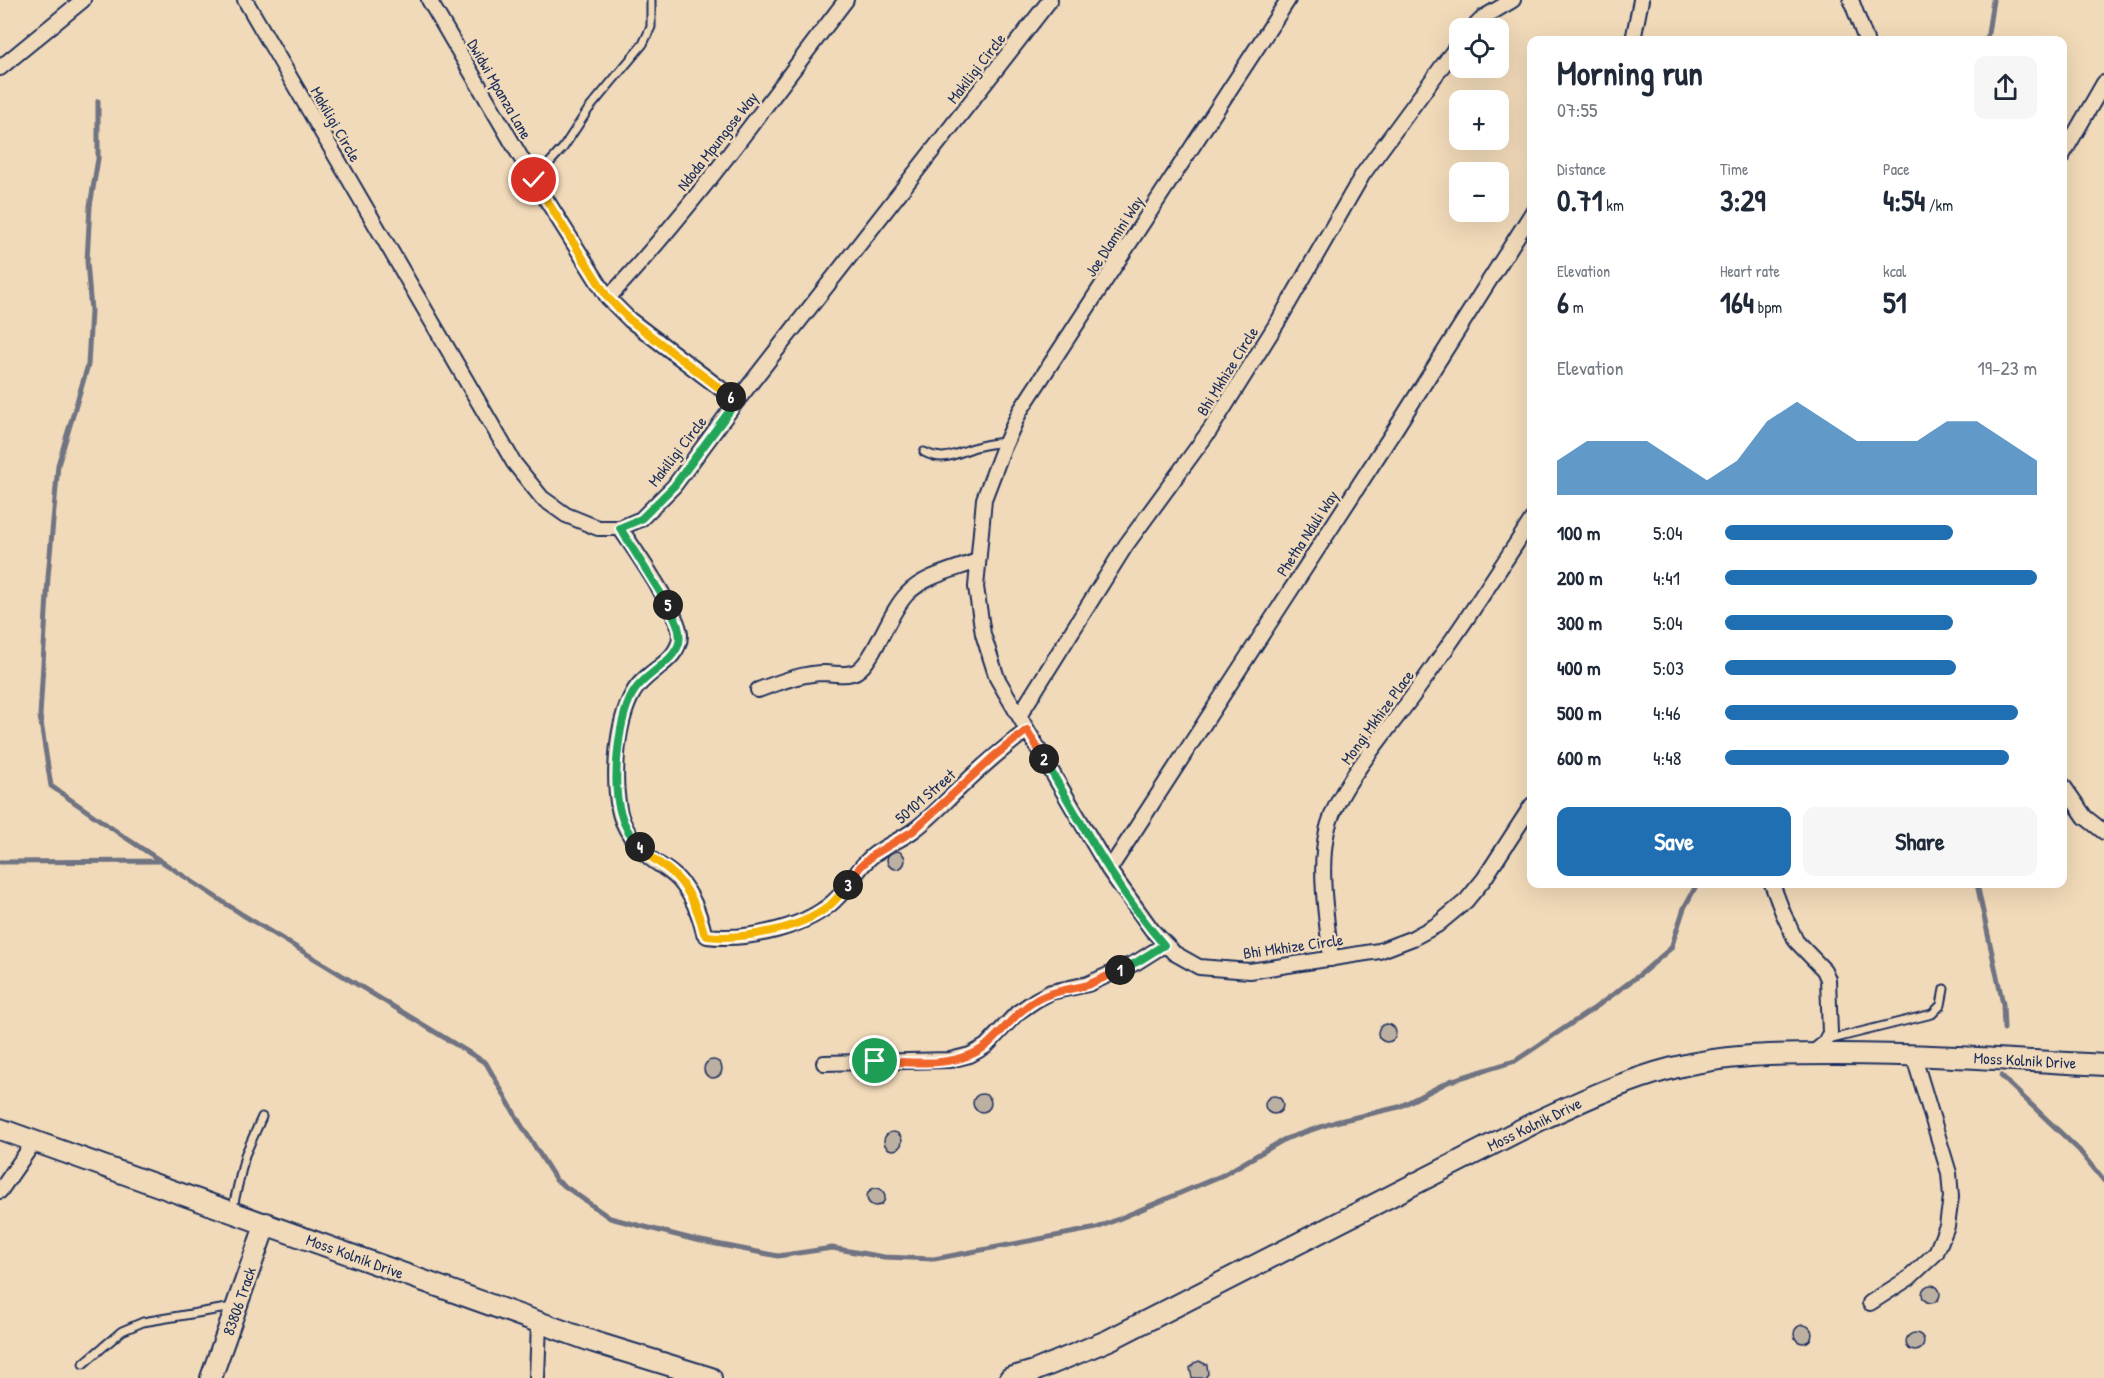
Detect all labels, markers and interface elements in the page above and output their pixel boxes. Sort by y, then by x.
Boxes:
map controls [1449,18,1509,222]
button: locate [1449,18,1509,78]
street label: Makiligi Circle [942,28,1011,108]
street label: Dwidwi Mpanza Lane [462,35,538,144]
text: Morning run [1557,51,1703,95]
button: share [1974,56,2037,119]
street label: Makiligi Circle [306,82,367,166]
street label: Ndoda Mpungose Way [671,87,763,195]
button: + [1449,90,1509,150]
text: 07:55 [1557,96,1597,123]
pin [508,154,559,205]
text: Distance [1557,158,1606,180]
text: Time [1720,158,1748,180]
text: Pace [1883,158,1910,180]
button: − [1449,162,1509,222]
icon: check [517,163,550,196]
text: 0.71 [1557,180,1603,220]
text: 3:29 [1720,180,1765,220]
text: 4:54 [1883,180,1925,220]
street label: Joe Dlamini Way [1080,191,1149,281]
text: km [1603,194,1624,216]
text: /km [1925,194,1953,216]
text: Elevation [1557,260,1610,282]
text: Heart rate [1720,260,1780,282]
text: kcal [1883,260,1906,282]
text: 6 [1557,282,1569,322]
text: 164 [1720,282,1754,322]
text: 51 [1883,282,1907,322]
text: m [1569,296,1584,318]
text: bpm [1754,296,1782,318]
street label: Bhi Mkhize Circle [1191,322,1263,420]
text: Elevation [1557,354,1623,381]
text: 19–23 m [1977,354,2037,381]
pin: 6 [716,382,746,412]
text: 6 [728,386,734,408]
street label: Makiligi Circle [643,411,712,491]
street label: Phetha Nduli Way [1271,485,1343,580]
text: 100 m [1557,519,1600,546]
text: 5:04 [1653,519,1683,546]
text: 200 m [1557,564,1602,591]
text: 4:41 [1653,564,1680,591]
pin: 5 [653,590,683,620]
text: 5 [665,594,671,616]
text: 300 m [1557,609,1602,636]
text: 5:04 [1653,609,1683,636]
text: 400 m [1557,654,1601,681]
text: 5:03 [1653,654,1684,681]
street label: Mongi Mkhize Place [1335,665,1419,769]
text: 500 m [1557,699,1602,726]
text: 4:46 [1653,699,1681,726]
pin: 2 [1029,744,1059,774]
text: 600 m [1557,744,1601,771]
text: 4:48 [1653,744,1681,771]
text: 2 [1040,748,1048,770]
street label: 50101 Street [890,763,960,828]
button: Save [1557,807,1791,876]
button: Share [1803,807,2037,876]
pin: 4 [625,832,655,862]
text: 4 [637,836,643,858]
pin: 3 [833,870,863,900]
text: 3 [844,874,852,896]
street label: Bhi Mkhize Circle [1242,928,1345,964]
pin: 1 [1105,955,1135,985]
text: 1 [1117,959,1123,981]
pin [849,1035,900,1086]
icon: arrive [858,1044,891,1077]
street label: Moss Kolnik Drive [1973,1046,2077,1074]
street label: Moss Kolnik Drive [1483,1091,1585,1156]
street label: Moss Kolnik Drive [303,1228,407,1284]
street label: 83806 Track [217,1264,261,1338]

